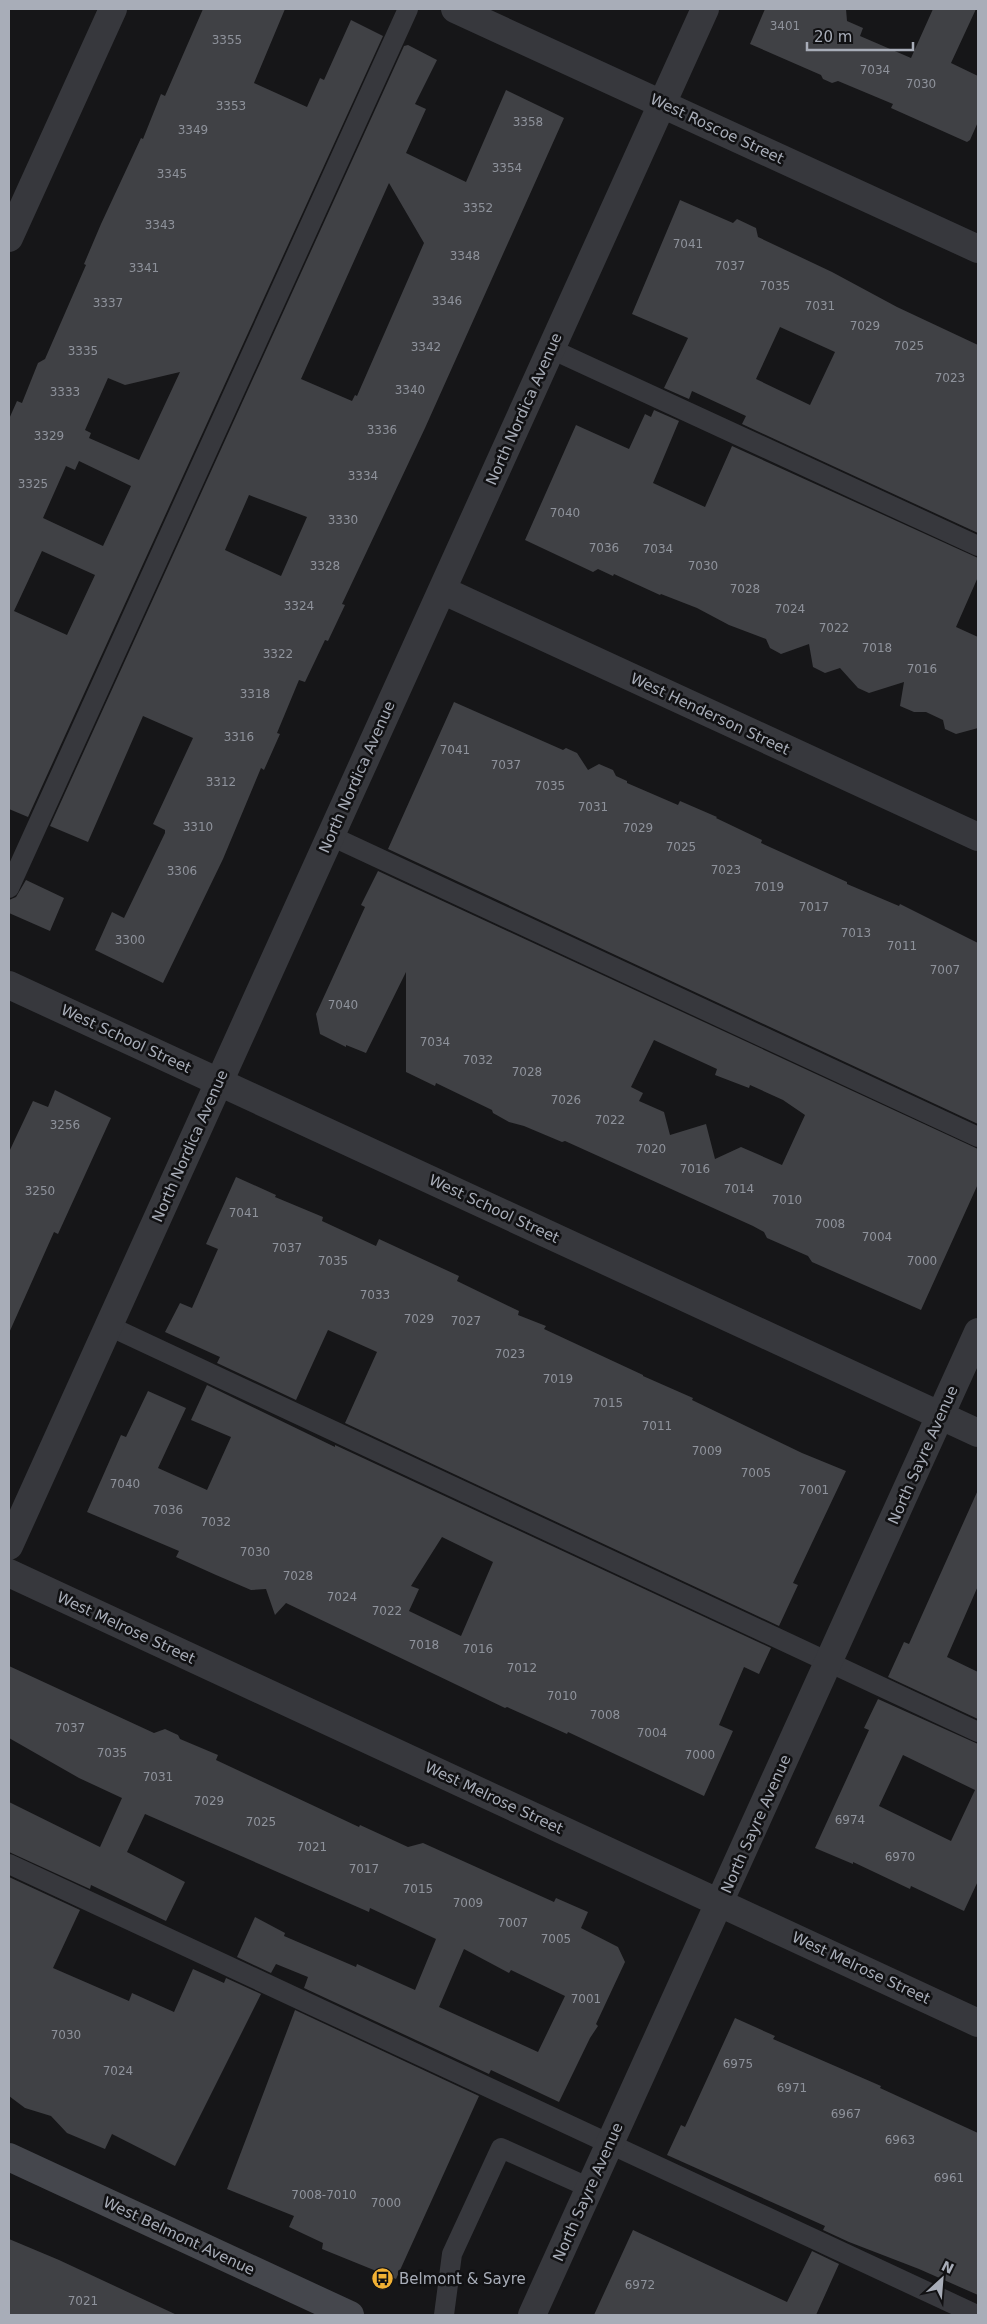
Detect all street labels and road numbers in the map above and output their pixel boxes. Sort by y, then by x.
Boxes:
street label: West Roscoe Street [647,90,787,168]
street label: North Nordica Avenue [482,330,566,488]
street label: West Henderson Street [628,669,792,759]
street label: North Nordica Avenue [315,698,399,856]
street label: West School Street [58,1001,194,1077]
street label: North Nordica Avenue [148,1067,232,1225]
street label: West School Street [426,1171,562,1247]
street label: North Sayre Avenue [884,1383,962,1527]
street label: West Melrose Street [54,1588,198,1668]
street label: North Sayre Avenue [717,1752,795,1896]
street label: West Melrose Street [422,1758,566,1838]
street label: West Melrose Street [789,1928,933,2008]
street label: North Sayre Avenue [549,2120,627,2264]
street label: West Belmont Avenue [100,2193,258,2279]

